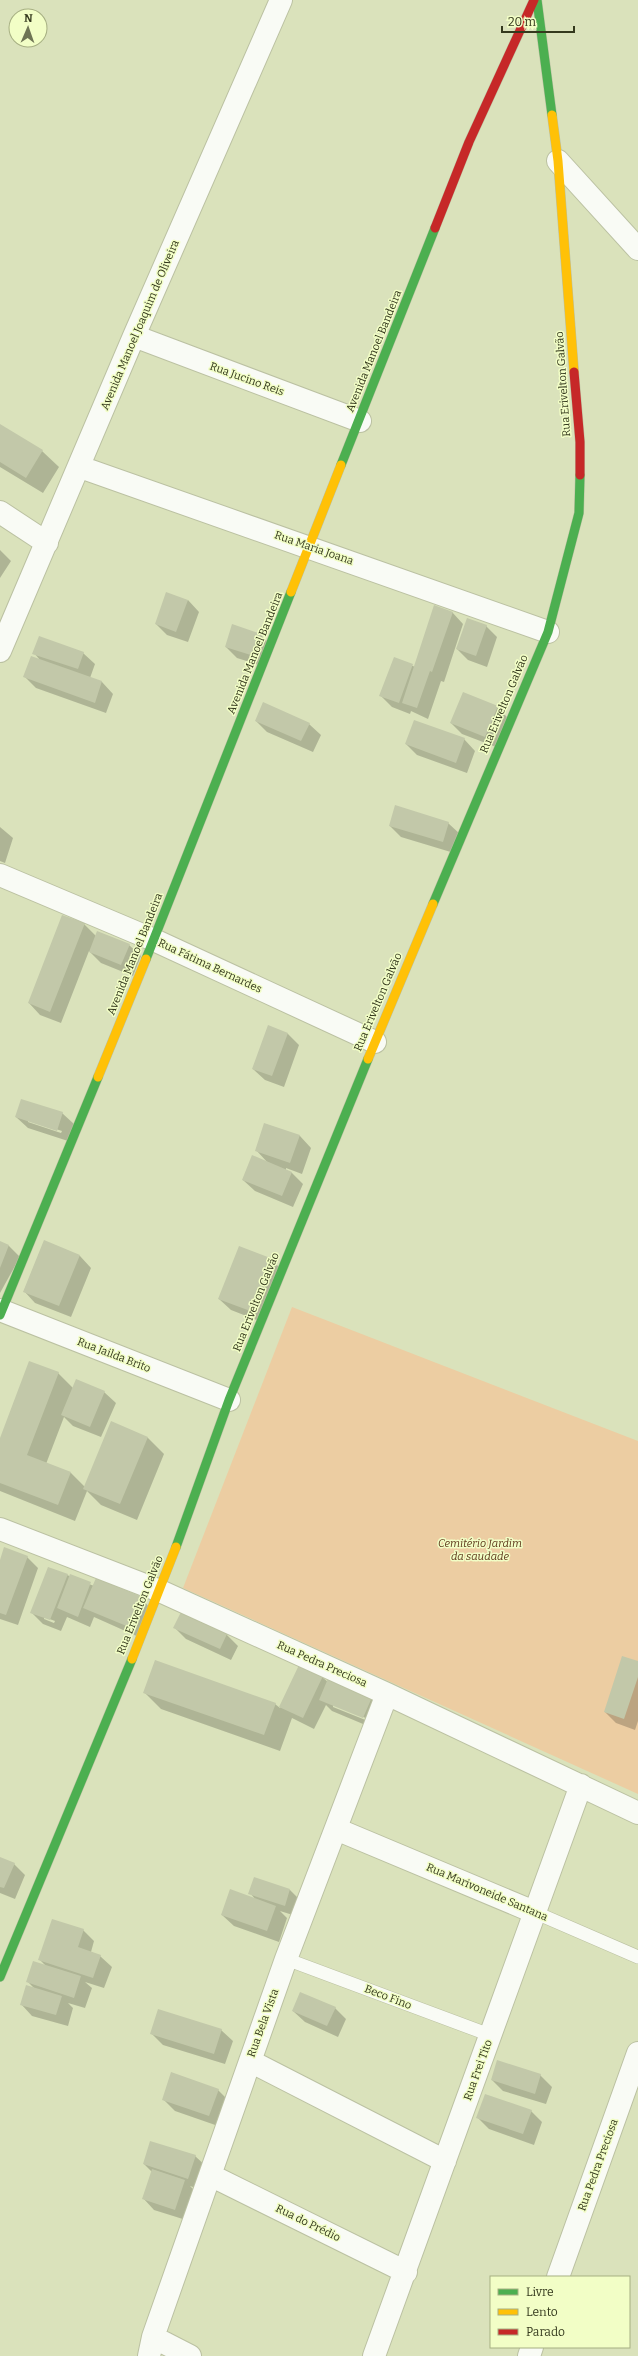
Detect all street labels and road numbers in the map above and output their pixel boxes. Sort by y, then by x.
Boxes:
street label: Avenida Manoel Joaquim de Oliveira [98,238,182,412]
street label: Avenida Manoel Bandeira [344,288,404,414]
street label: Rua Erivelton Galvão [553,331,573,437]
street label: Rua Jucino Reis [208,360,286,398]
street label: Rua Maria Joana [273,528,355,568]
street label: Avenida Manoel Bandeira [225,590,285,716]
street label: Rua Erivelton Galvão [477,653,531,755]
street label: Avenida Manoel Bandeira [105,891,165,1017]
street label: Rua Fátima Bernardes [156,936,264,996]
street label: Rua Erivelton Galvão [351,951,405,1053]
street label: Rua Erivelton Galvão [230,1251,282,1353]
street label: Rua Jailda Brito [75,1335,153,1375]
street label: Rua Erivelton Galvão [114,1554,166,1656]
street label: Rua Pedra Preciosa [275,1638,369,1690]
street label: Rua Marivoneide Santana [424,1860,550,1924]
street label: Beco Fino [363,1982,413,2012]
street label: Rua Bela Vista [245,1987,281,2059]
street label: Rua Frei Tito [461,2038,495,2102]
street label: Rua Pedra Preciosa [575,2117,621,2213]
street label: Rua do Prédio [274,2202,342,2244]

